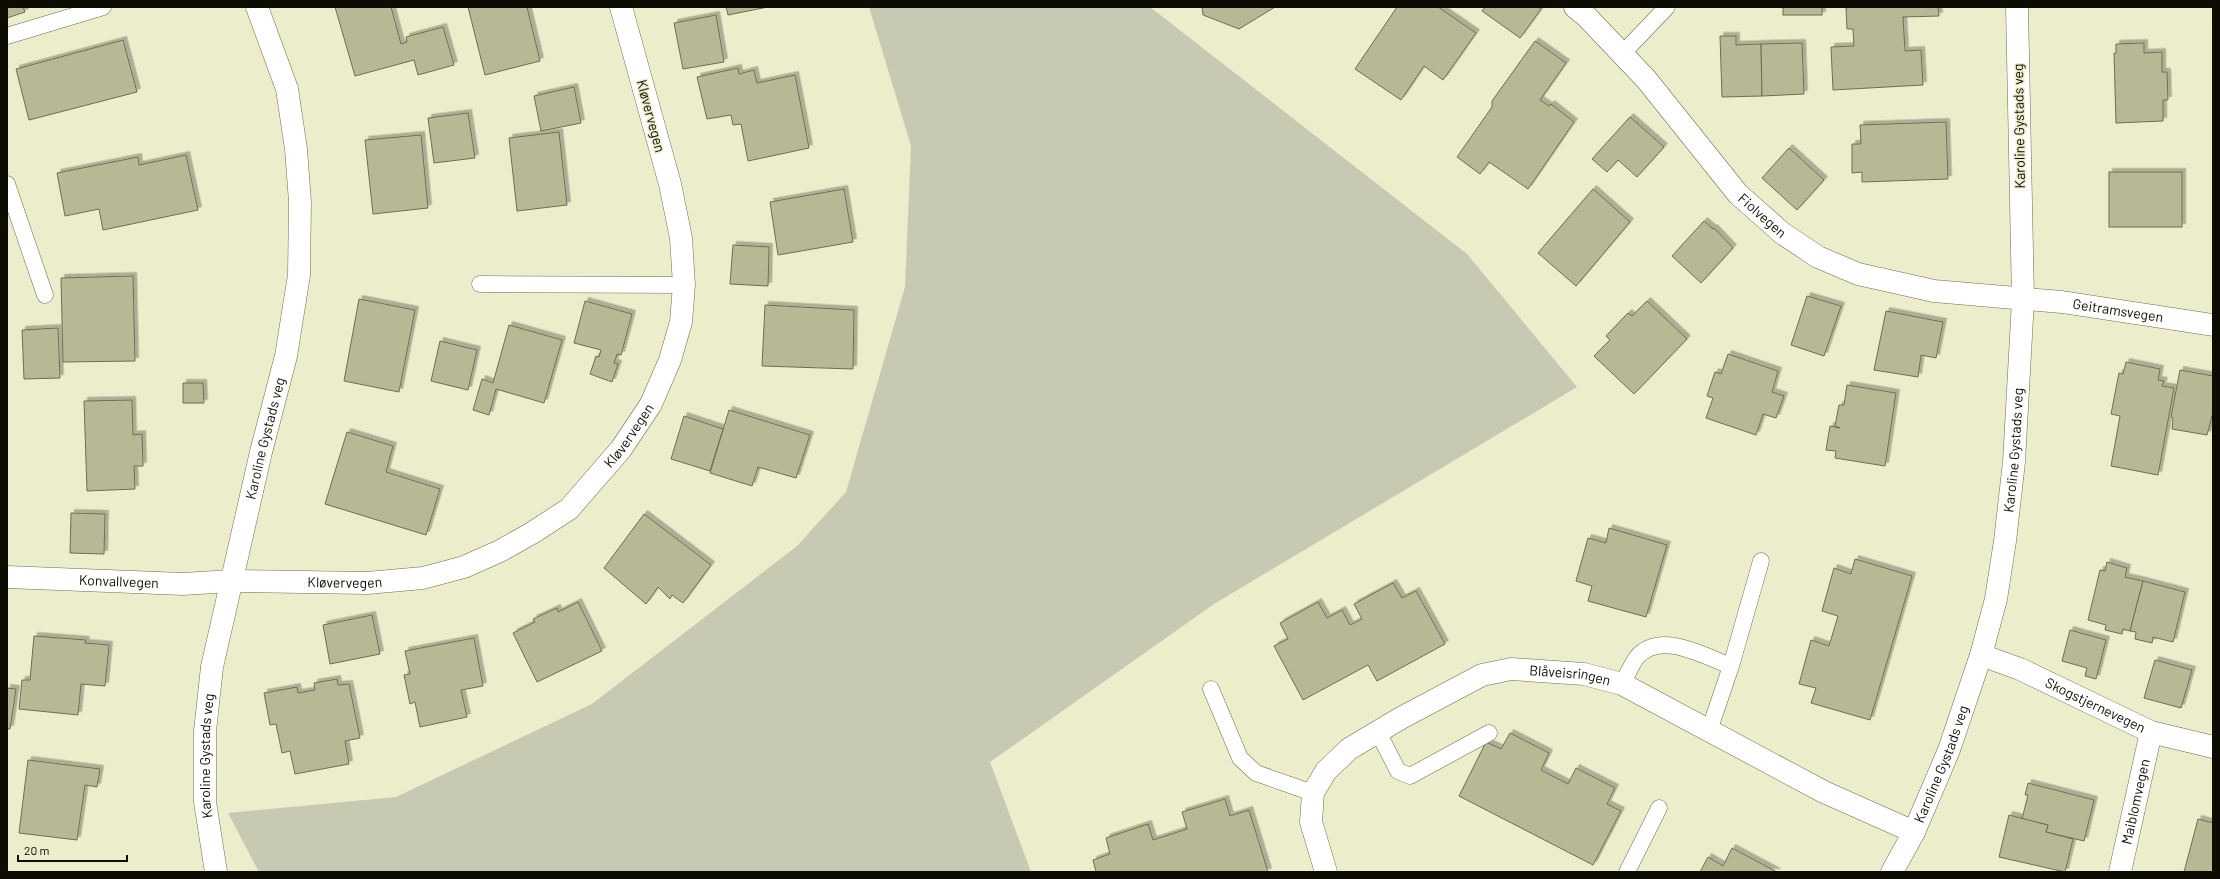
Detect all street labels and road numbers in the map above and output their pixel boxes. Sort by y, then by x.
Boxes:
street label: Karoline Gystads veg [2009,63,2028,189]
street label: Kløvervegen [634,78,669,154]
street label: Fiolvegen [1735,189,1790,241]
street label: Geitramsvegen [2072,295,2164,325]
street label: Karoline Gystads veg [241,375,288,501]
street label: Karoline Gystads veg [1999,387,2026,513]
street label: Kløvervegen [600,400,657,471]
street label: Konvallvegen [79,571,159,591]
street label: Kløvervegen [307,573,383,591]
street label: Blåveisringen [1529,661,1613,689]
street label: Skogstjernevegen [2043,673,2148,736]
street label: Karoline Gystads veg [196,693,217,820]
street label: Karoline Gystads veg [1910,703,1972,825]
street label: Maiblomvegen [2117,757,2153,846]

